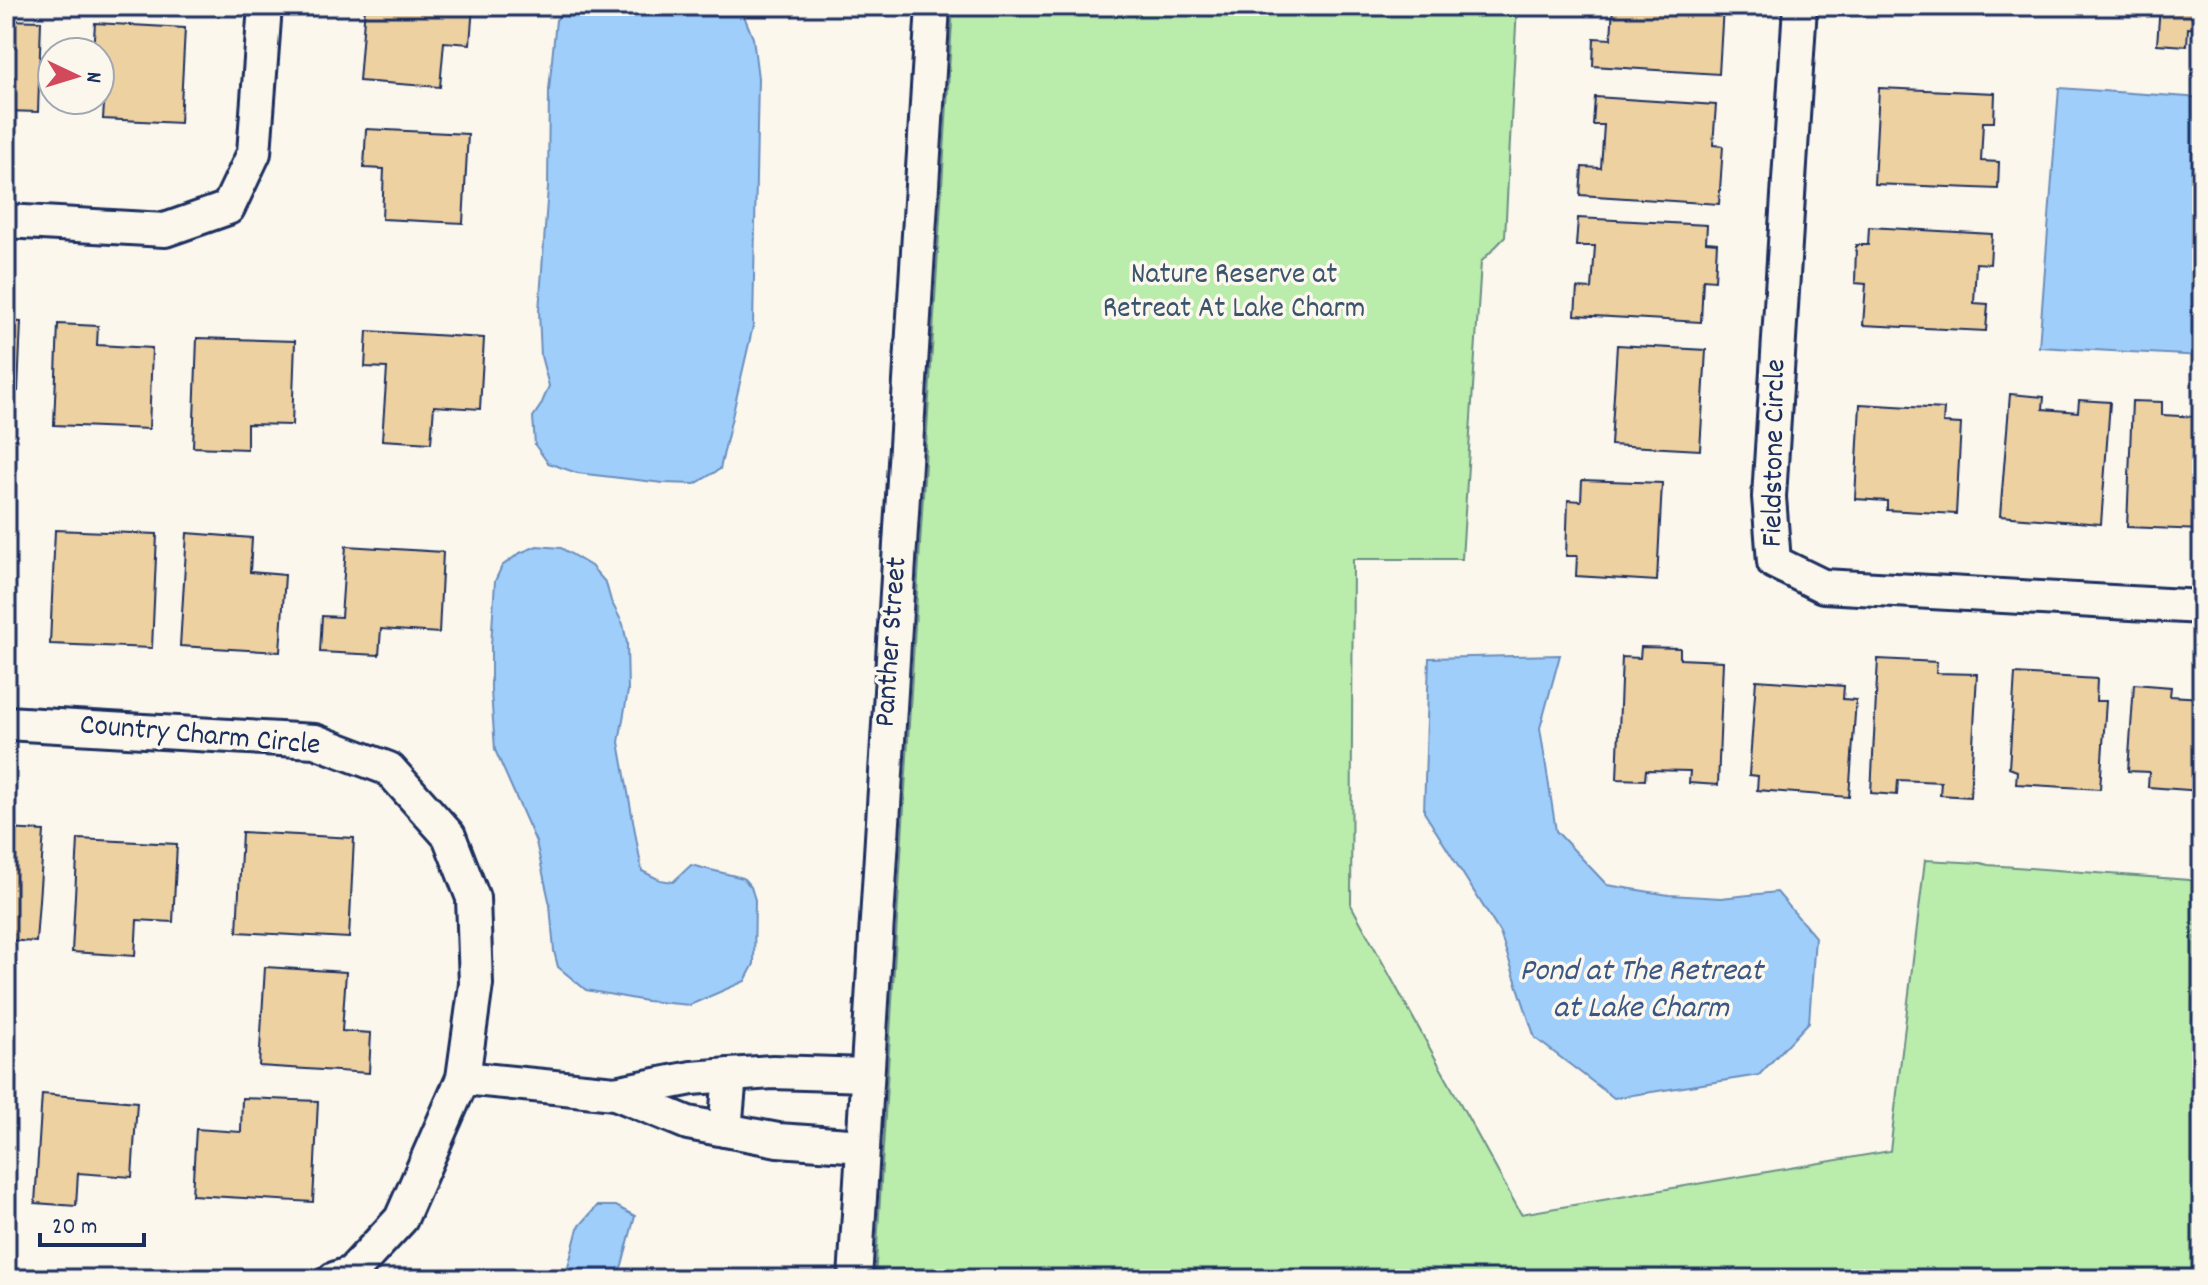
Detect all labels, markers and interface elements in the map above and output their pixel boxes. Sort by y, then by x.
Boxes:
north arrow [36,36,116,116]
text: N [77,71,108,84]
park label: Nature Reserve at Retreat At Lake Charm [1103,255,1365,332]
street label: Fieldstone Circle [1753,359,1799,547]
street label: Panther Street [866,555,920,729]
street label: Country Charm Circle [78,705,322,769]
water label: Pond at The Retreat at Lake Charm [1519,950,1766,1033]
scale bar [40,1197,144,1247]
text: 20 m [52,1211,98,1245]

